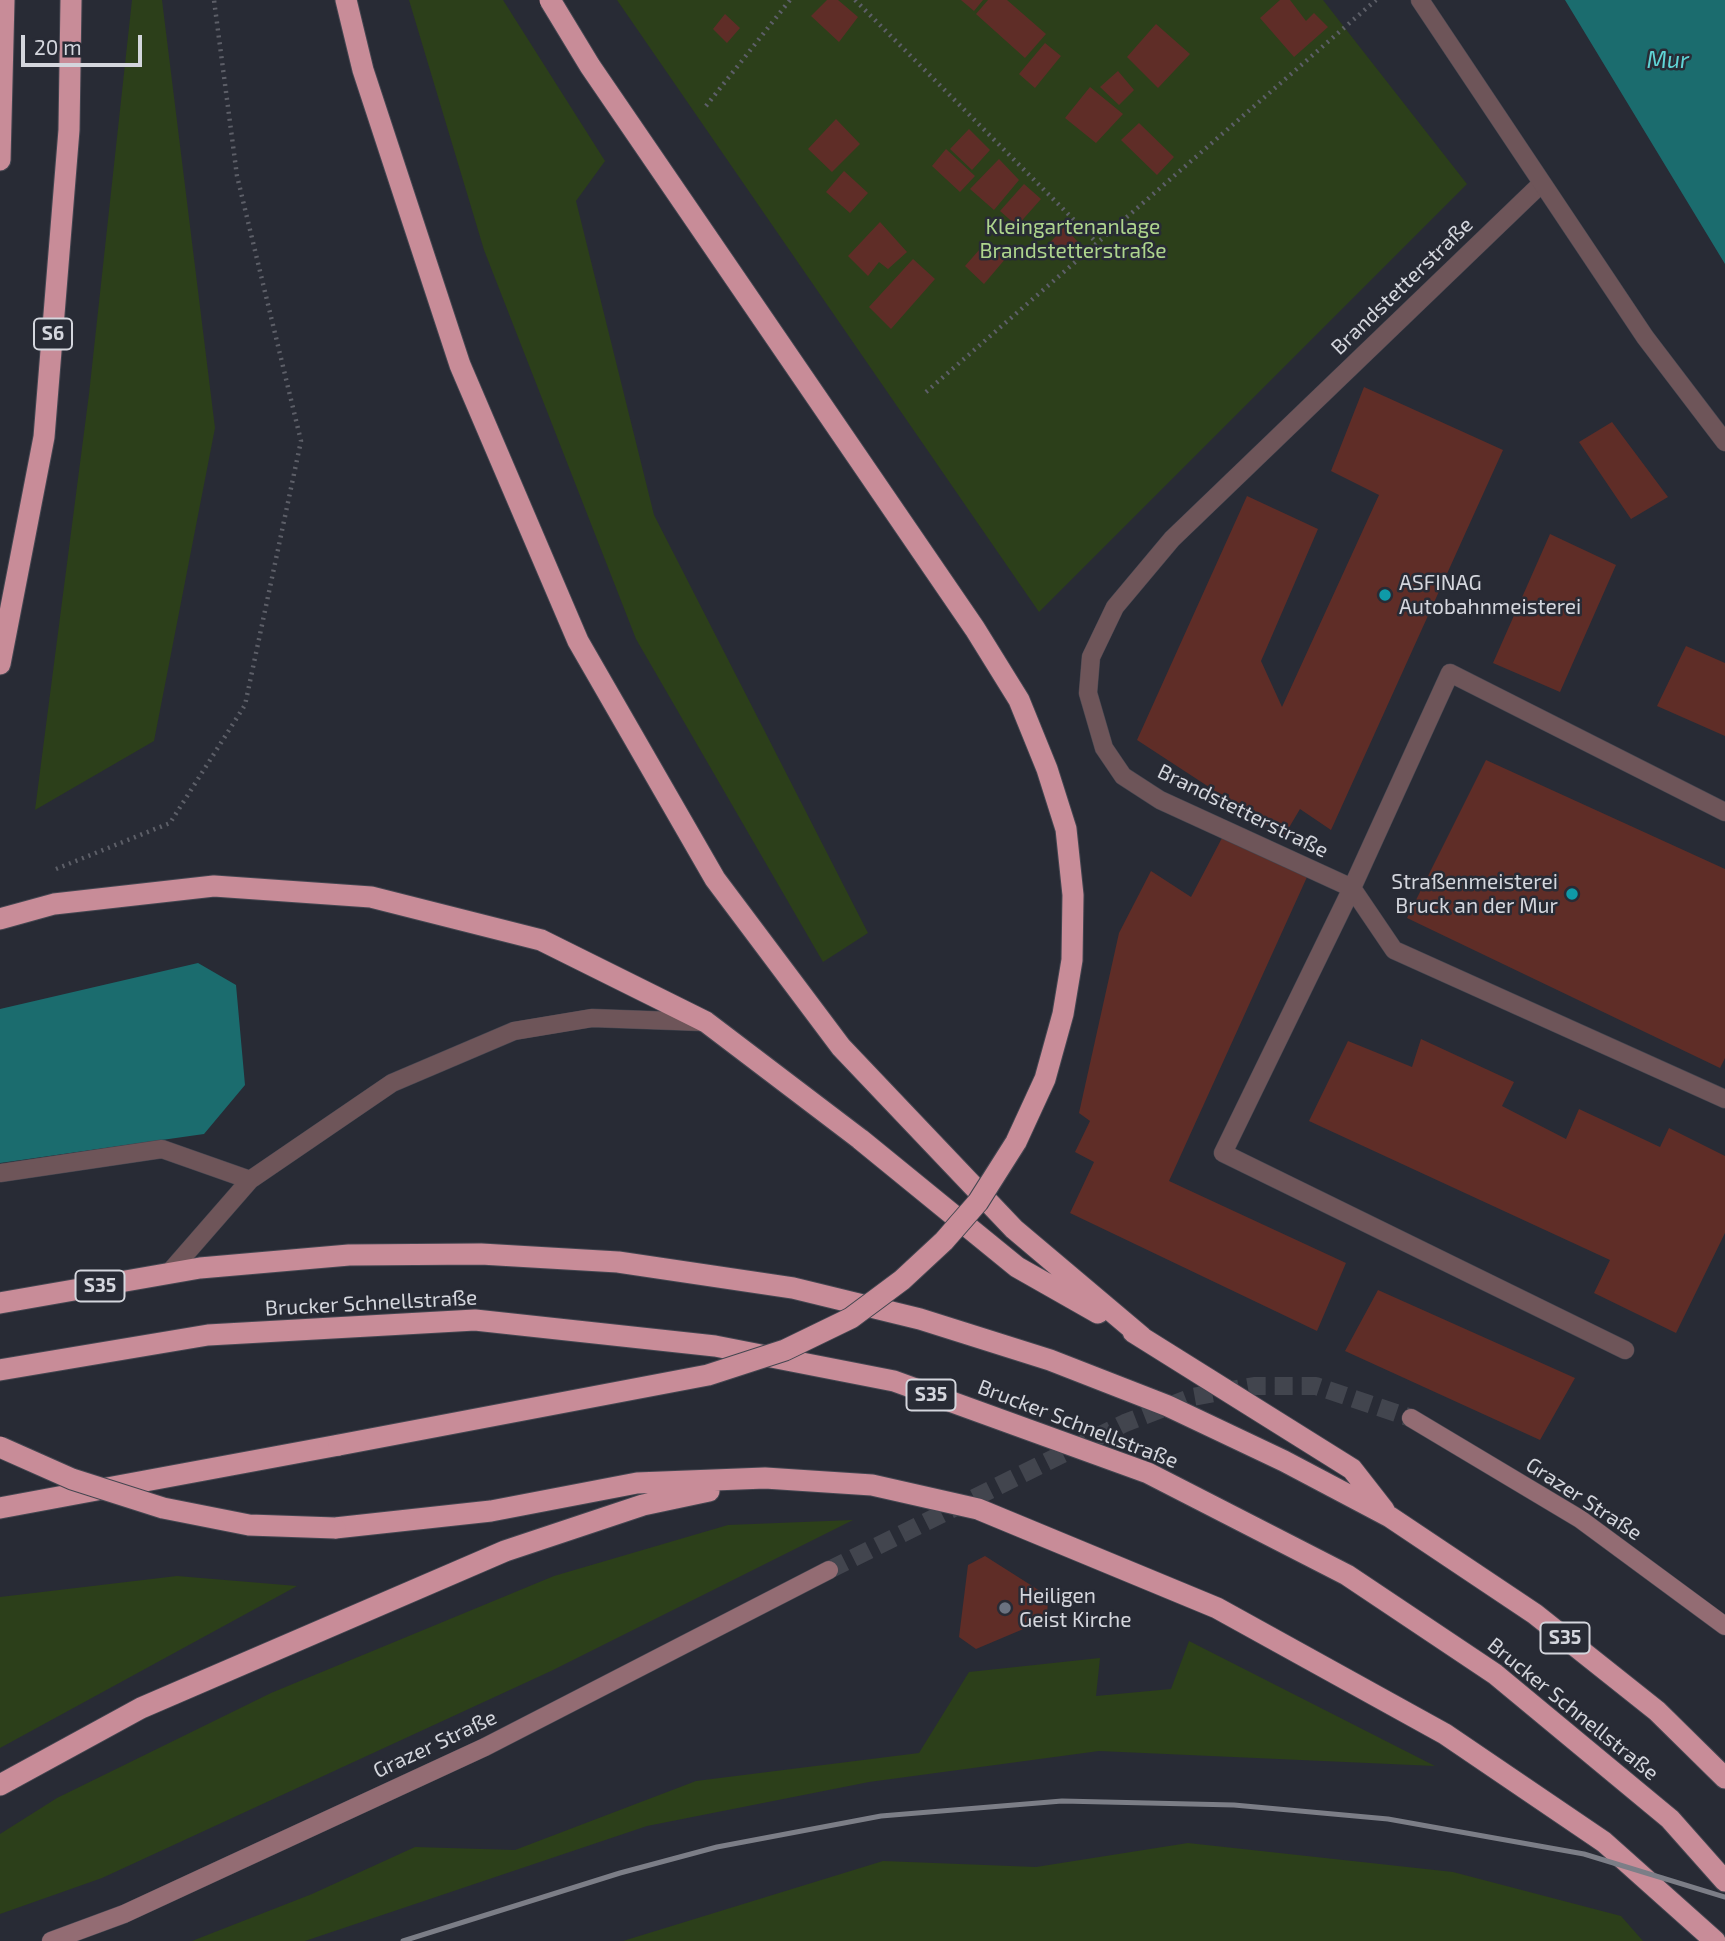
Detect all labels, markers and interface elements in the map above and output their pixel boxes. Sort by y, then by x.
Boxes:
scale bar [24,21,145,65]
text: 20 m [34,34,82,59]
water label: Mur [1647,46,1689,74]
street label: Brandstetterstraße [1326,212,1478,360]
park label: Kleingartenanlage Brandstetterstraße [980,214,1166,264]
road number: S6 [34,318,72,350]
place label: ASFINAG Autobahnmeisterei [1399,570,1581,620]
marker: ASFINAG Autobahnmeisterei [1377,587,1393,603]
street label: Brandstetterstraße [1153,759,1333,863]
place label: Straßenmeisterei Bruck an der Mur [1391,869,1558,919]
marker: Straßenmeisterei Bruck an der Mur [1564,886,1580,902]
road number: S35 [76,1270,124,1302]
street label: Brucker Schnellstraße [264,1285,478,1321]
street label: Brucker Schnellstraße [974,1374,1182,1474]
road number: S35 [906,1380,956,1410]
street label: Grazer Straße [1521,1452,1647,1546]
place label: Heiligen Geist Kirche [1019,1583,1132,1633]
marker: Heiligen Geist Kirche [997,1600,1013,1616]
road number: S35 [1540,1622,1590,1654]
street label: Brucker Schnellstraße [1482,1632,1664,1786]
street label: Grazer Straße [369,1704,501,1784]

